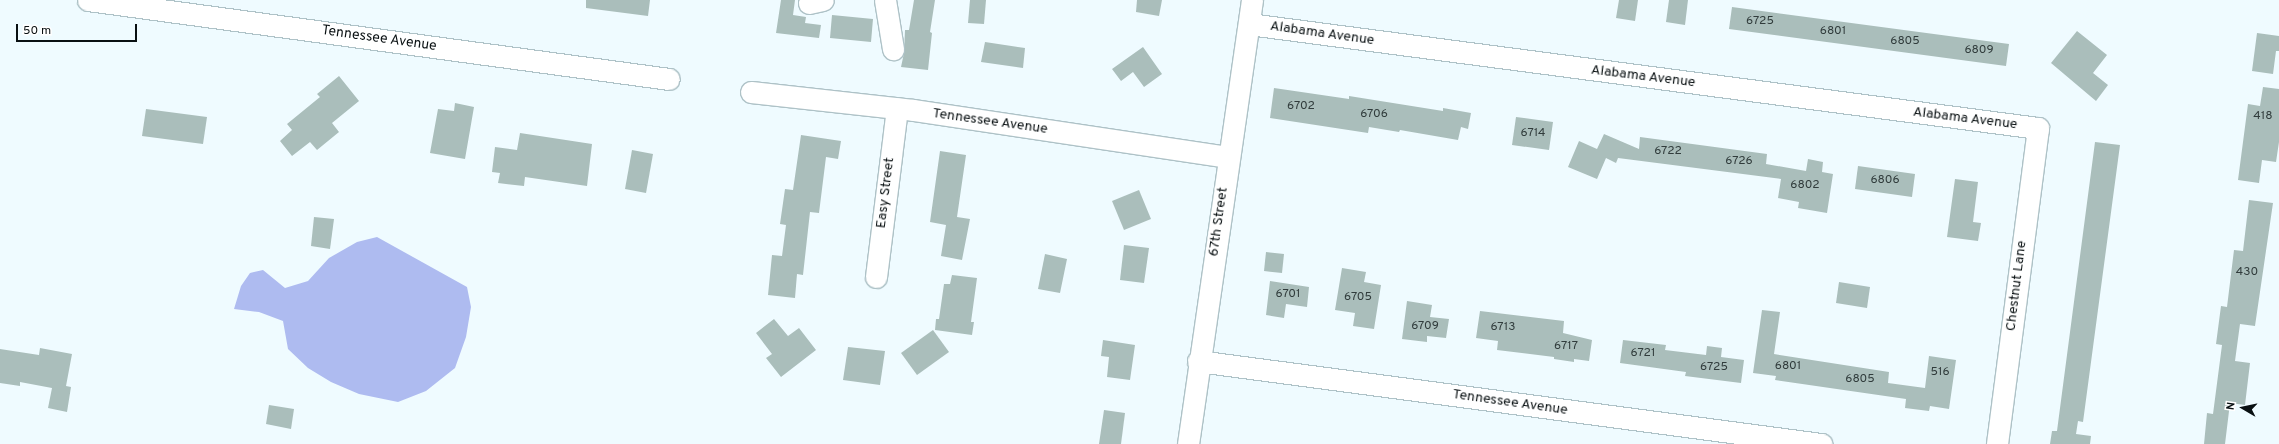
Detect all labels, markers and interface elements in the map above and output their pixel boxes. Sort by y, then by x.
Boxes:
house number: 6725 [1746,15,1774,29]
scale bar [18,16,139,42]
street label: Alabama Avenue [1269,18,1375,50]
text: 50 m [23,23,51,39]
street label: Tennessee Avenue [320,23,438,55]
house number: 6801 [1820,25,1846,39]
house number: 6805 [1890,35,1920,49]
house number: 6809 [1964,44,1994,58]
street label: Alabama Avenue [1590,62,1696,92]
house number: 6702 [1287,100,1315,114]
street label: Alabama Avenue [1912,104,2018,134]
street label: Tennessee Avenue [931,106,1049,138]
house number: 6706 [1360,108,1388,122]
house number: 418 [2253,110,2273,124]
house number: 6714 [1520,127,1546,141]
house number: 6722 [1654,145,1682,159]
house number: 6726 [1725,155,1753,169]
street label: Easy Street [873,157,899,229]
house number: 6806 [1870,174,1900,188]
house number: 6802 [1790,179,1820,193]
street label: 67th Street [1206,186,1232,258]
street label: Chestnut Lane [2003,240,2031,332]
house number: 430 [2236,266,2258,280]
house number: 6701 [1275,288,1301,302]
house number: 6705 [1344,291,1372,305]
house number: 6709 [1411,320,1439,334]
house number: 6713 [1490,321,1516,335]
house number: 6717 [1554,340,1578,354]
house number: 6721 [1631,347,1655,361]
house number: 6801 [1775,360,1801,374]
house number: 6725 [1700,361,1728,375]
house number: 516 [1930,366,1950,380]
house number: 6805 [1845,373,1875,387]
street label: Tennessee Avenue [1451,387,1569,419]
north arrow [2223,388,2263,428]
text: N [2224,401,2239,411]

